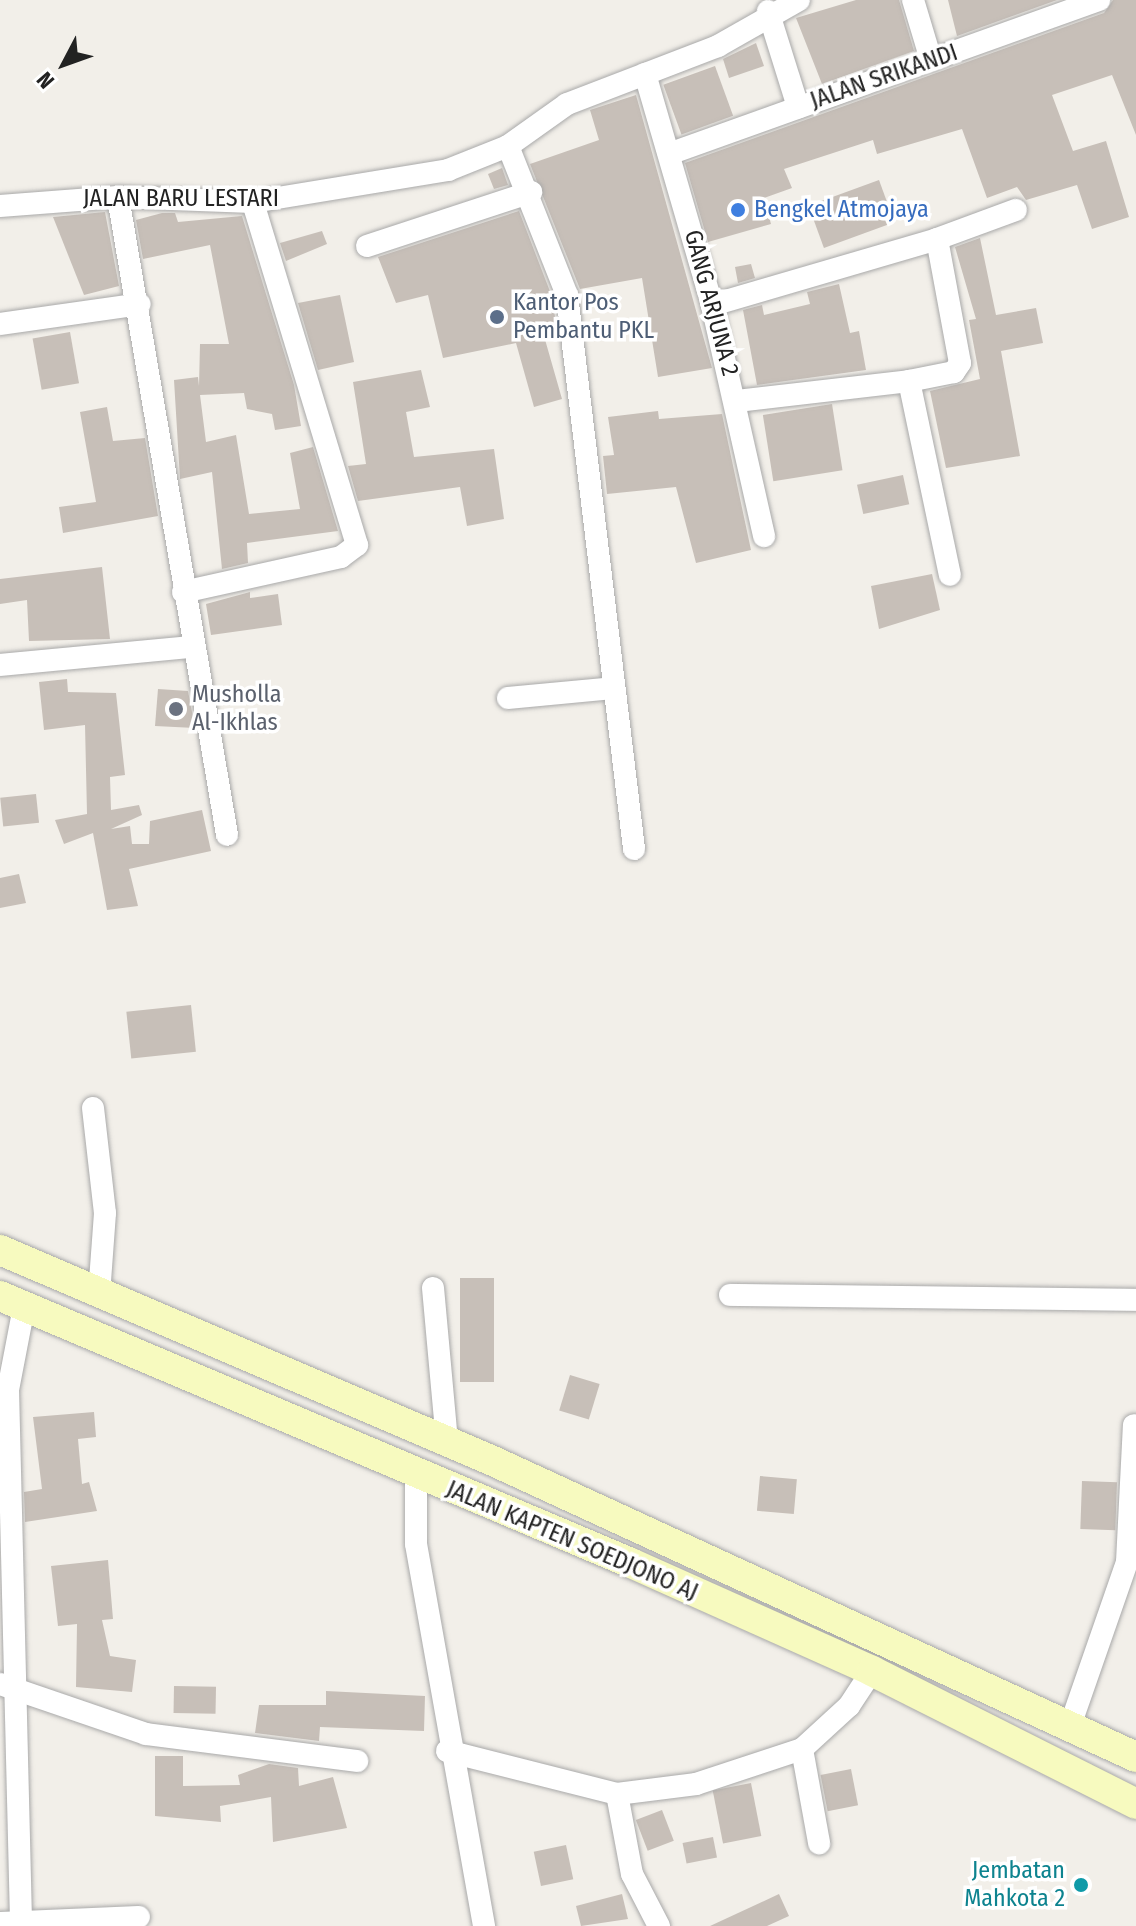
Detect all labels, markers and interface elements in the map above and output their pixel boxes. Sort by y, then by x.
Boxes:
north arrow [24,24,104,104]
street label: JALAN SRIKANDI [806,38,962,116]
text: N [31,66,60,94]
street label: JALAN BARU LESTARI [83,185,279,213]
place label: Bengkel Atmojaya [754,196,929,224]
marker: Bengkel Atmojaya [729,201,747,219]
street label: GANG ARJUNA 2 [678,227,744,379]
place label: Kantor Pos Pembantu PKL [513,289,654,345]
marker: Kantor Pos Pembantu PKL [488,308,506,326]
place label: Musholla Al-Ikhlas [192,681,281,737]
marker: Musholla Al-Ikhlas [167,700,185,718]
street label: JALAN KAPTEN SOEDJONO AJ [442,1475,702,1607]
place label: Jembatan Mahkota 2 [964,1857,1065,1913]
marker: Jembatan Mahkota 2 [1072,1876,1090,1894]

